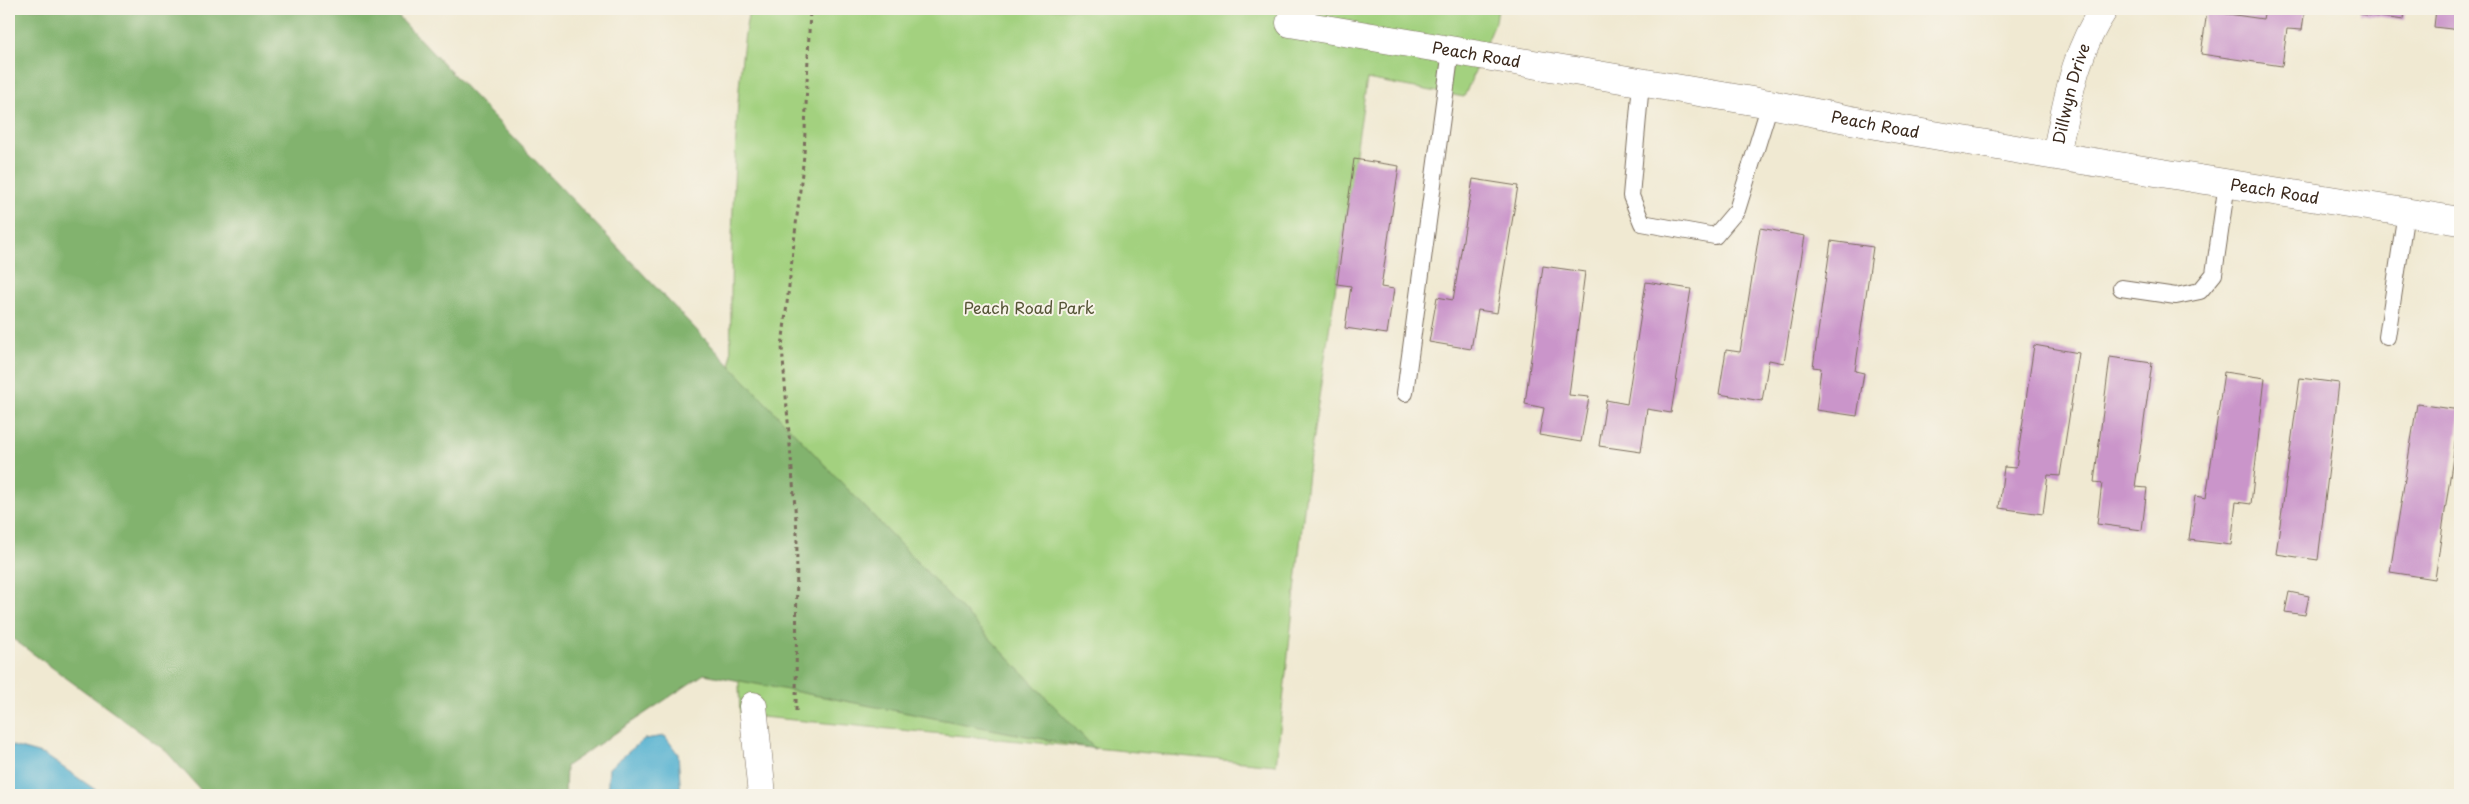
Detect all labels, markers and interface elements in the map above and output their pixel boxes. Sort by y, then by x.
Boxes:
street label: Peach Road [1430,34,1523,73]
street label: Dillwyn Drive [2045,39,2095,146]
street label: Peach Road [1829,103,1921,143]
street label: Peach Road [2229,171,2321,209]
park label: Peach Road Park [963,295,1095,319]

